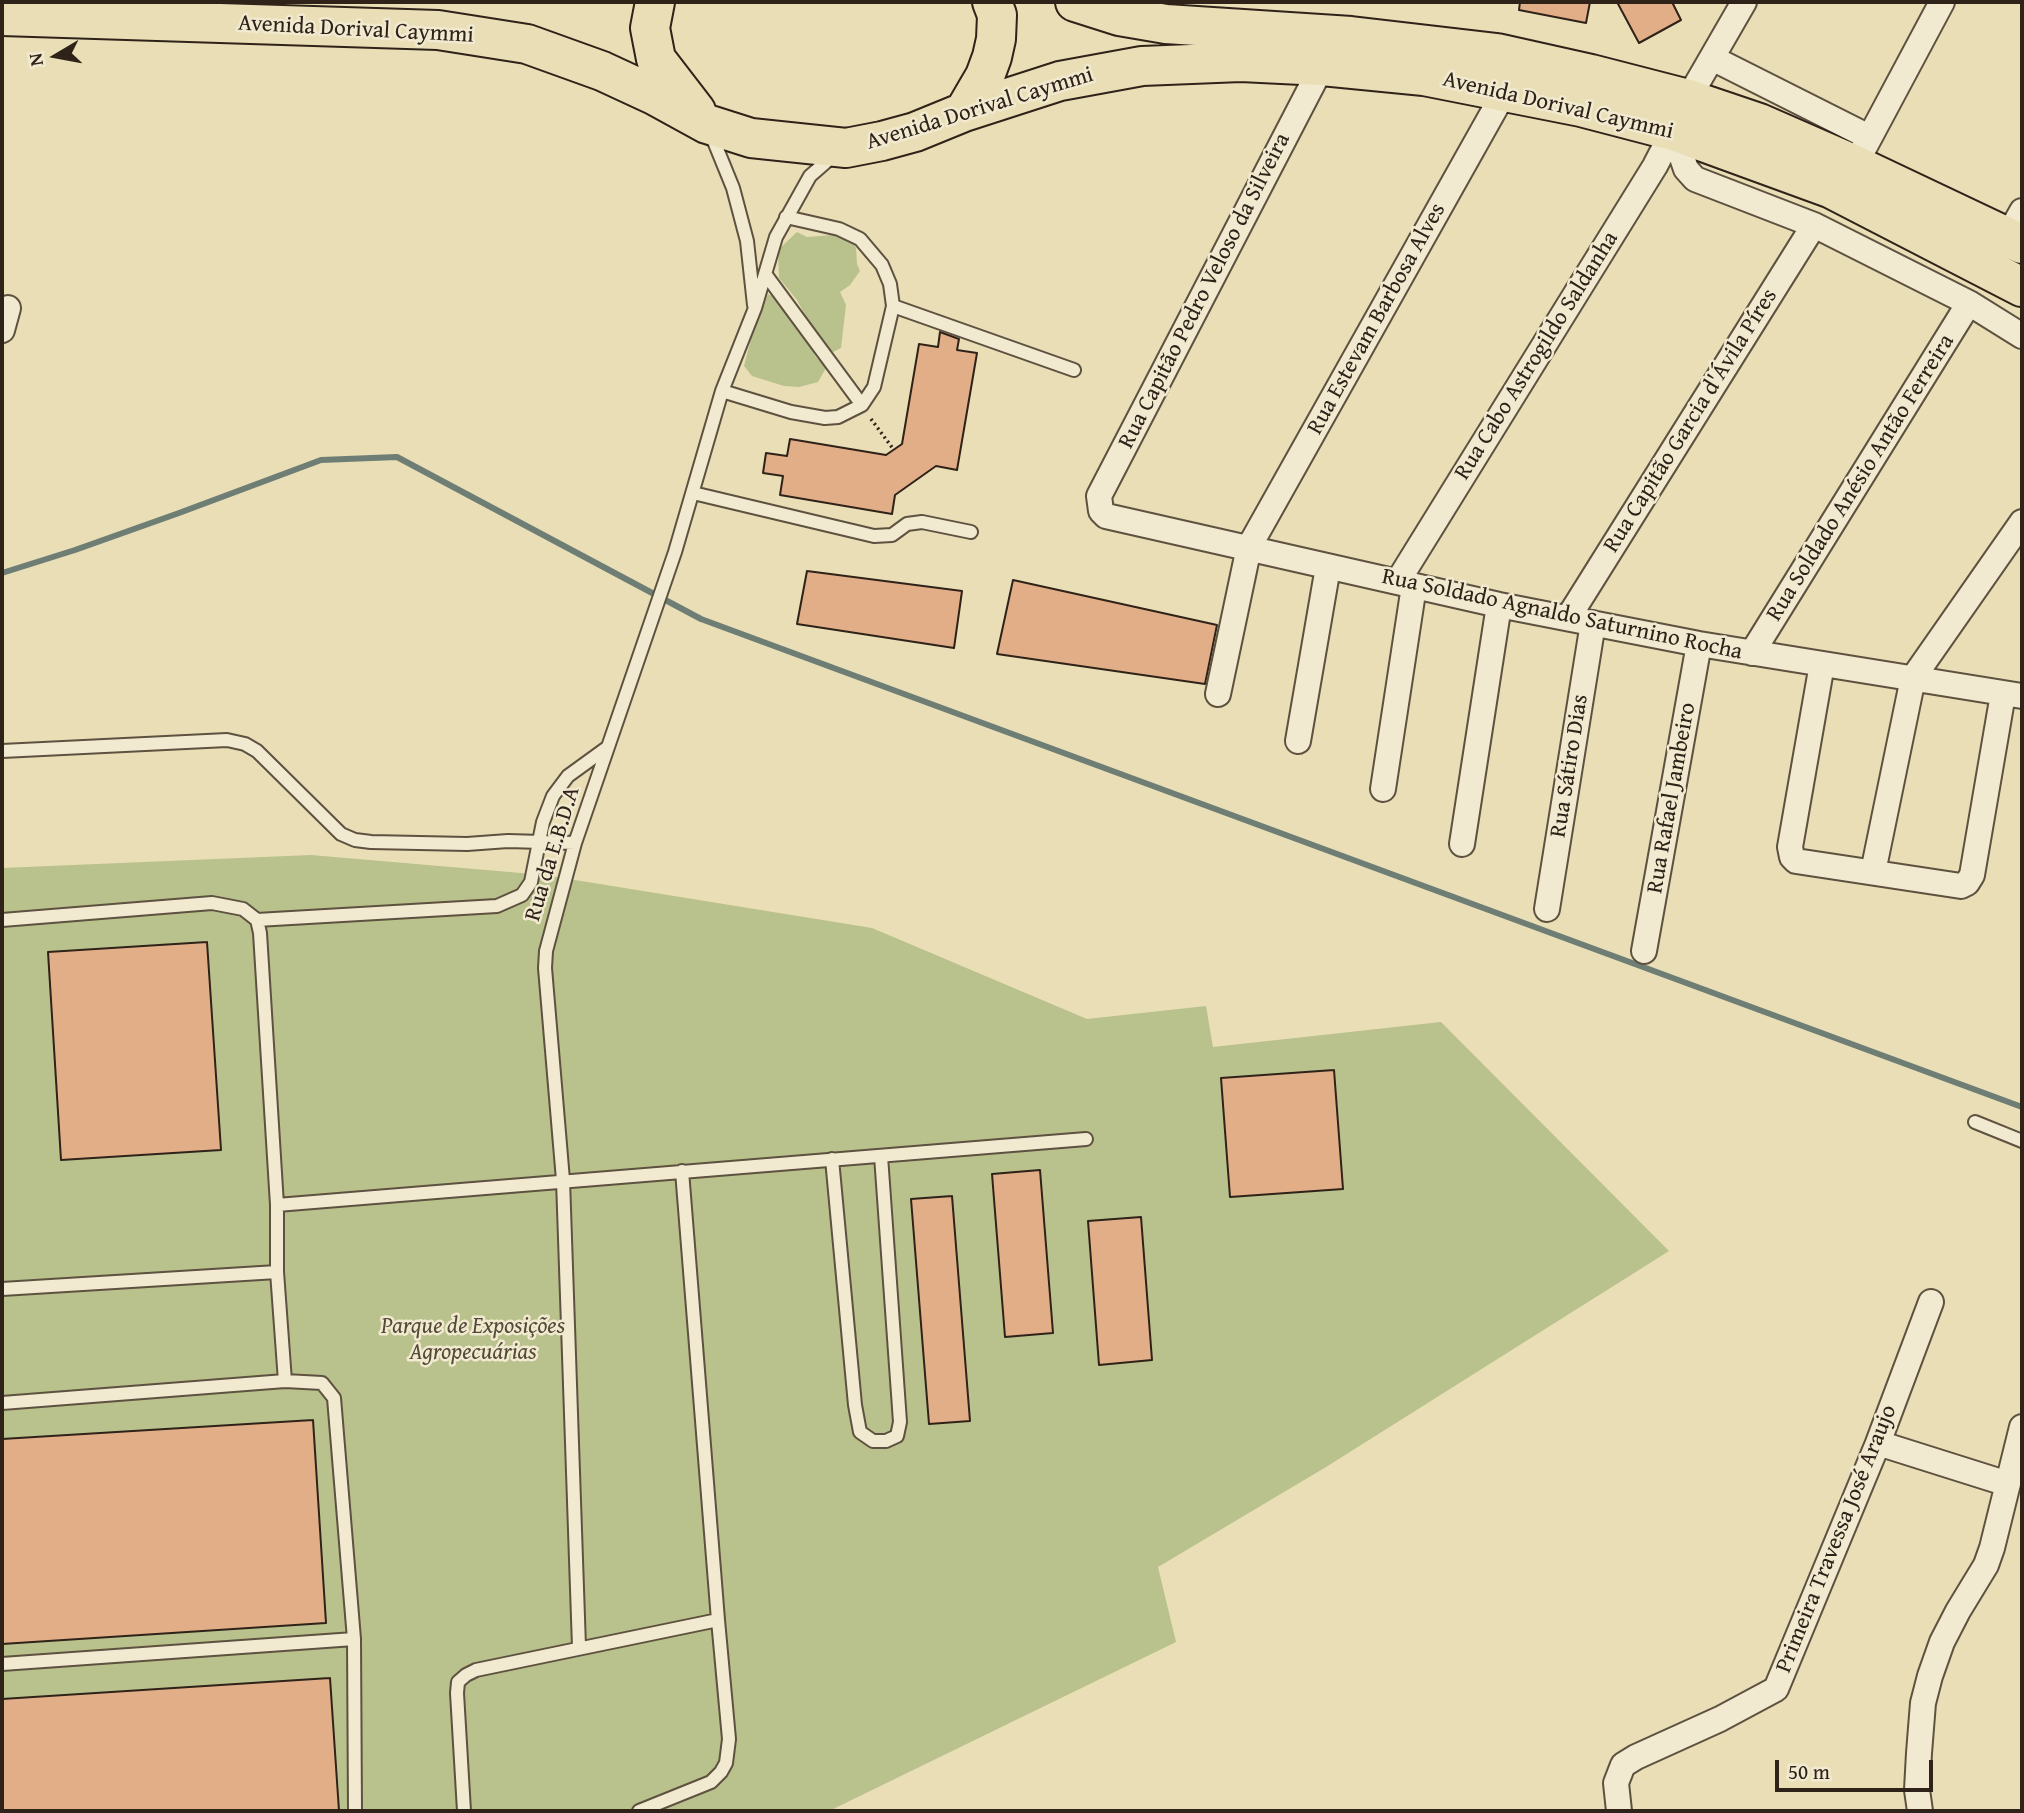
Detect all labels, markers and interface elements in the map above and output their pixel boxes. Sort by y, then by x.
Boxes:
street label: Avenida Dorival Caymmi [237,10,475,50]
north arrow [21,21,91,91]
text: N [20,51,50,68]
street label: Avenida Dorival Caymmi [863,61,1097,157]
street label: Avenida Dorival Caymmi [1440,66,1676,146]
street label: Rua Capitão Pedro Veloso da Silveira [1113,129,1297,453]
street label: Rua Estevam Barbosa Alves [1302,198,1452,440]
street label: Rua Cabo Astrogildo Saldanha [1449,227,1625,485]
street label: Rua Capitão Garcia d'Ávila Píres [1598,284,1784,558]
street label: Rua Soldado Anésio Antão Ferreira [1761,329,1961,627]
street label: Rua Soldado Agnaldo Saturnino Rocha [1379,563,1745,667]
street label: Rua Sátiro Dias [1545,692,1595,840]
street label: Rua Rafael Jambeiro [1642,700,1702,896]
street label: Rua da E.B.D.A [519,783,587,925]
park label: Parque de Exposições Agropecuárias [381,1313,565,1367]
street label: Primeira Travessa José Araujo [1771,1401,1903,1677]
scale bar [1779,1746,1937,1790]
text: 50 m [1788,1756,1830,1787]

